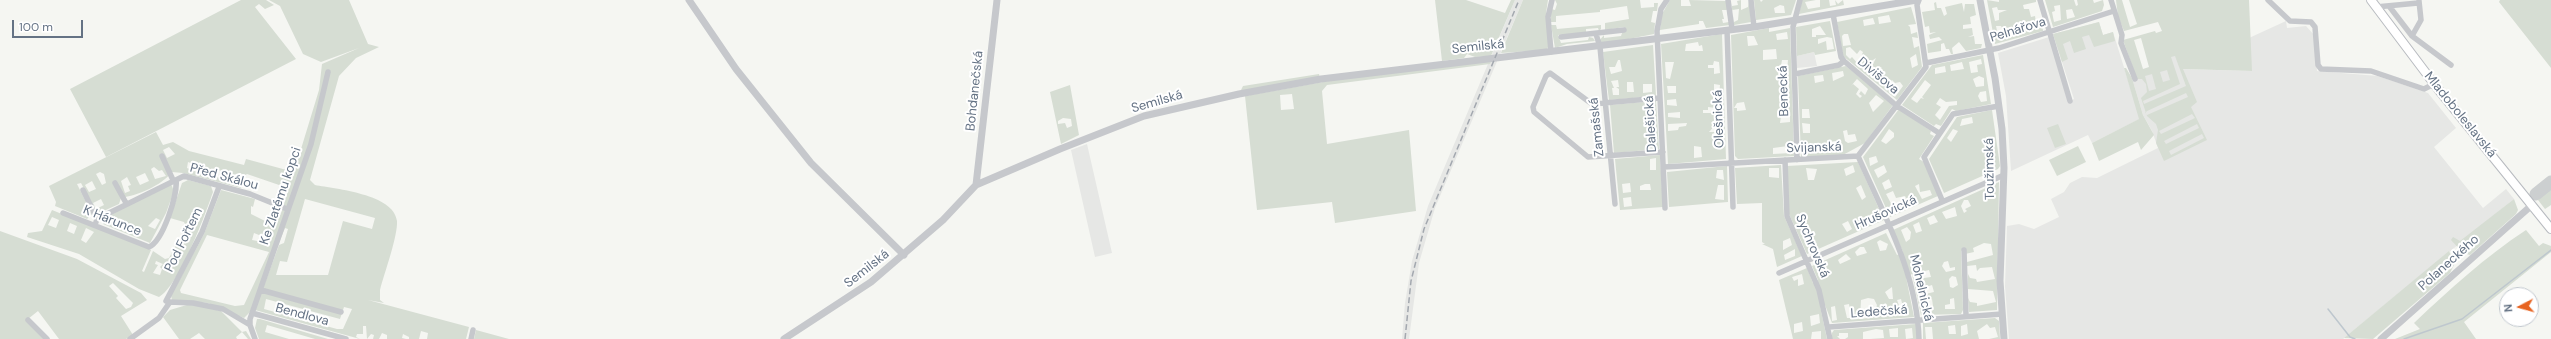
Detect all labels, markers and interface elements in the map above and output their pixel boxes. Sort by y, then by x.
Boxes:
scale bar [14,12,85,38]
street label: Pelnářova [1988,14,2048,46]
text: 100 m [19,19,53,35]
street label: Semilská [1451,36,1505,58]
street label: Bohdanečská [963,50,987,132]
street label: Divišova [1854,54,1902,98]
street label: Benecká [1775,65,1793,117]
street label: Mladoboleslavská [2421,69,2499,161]
street label: Semilská [1130,87,1184,117]
street label: Olešnická [1710,90,1728,148]
street label: Dalešická [1642,95,1660,153]
street label: Zamašská [1586,97,1608,157]
street label: Toužimská [1982,138,1998,200]
street label: Svijanská [1786,139,1842,157]
street label: Ke Zlatému kopci [257,145,305,247]
street label: Před Skálou [188,160,260,194]
street label: Hrušovická [1853,192,1919,234]
street label: K Hárunce [81,202,143,240]
street label: Pod Fořtem [162,205,206,275]
street label: Sychrovská [1792,212,1832,280]
street label: Polaneckého [2416,232,2482,294]
street label: Semilská [841,247,893,291]
street label: Mohelnická [1906,253,1936,323]
north arrow [2499,287,2539,327]
street label: Bendlova [274,300,330,330]
street label: Ledečská [1850,302,1908,322]
text: N [2501,303,2515,313]

